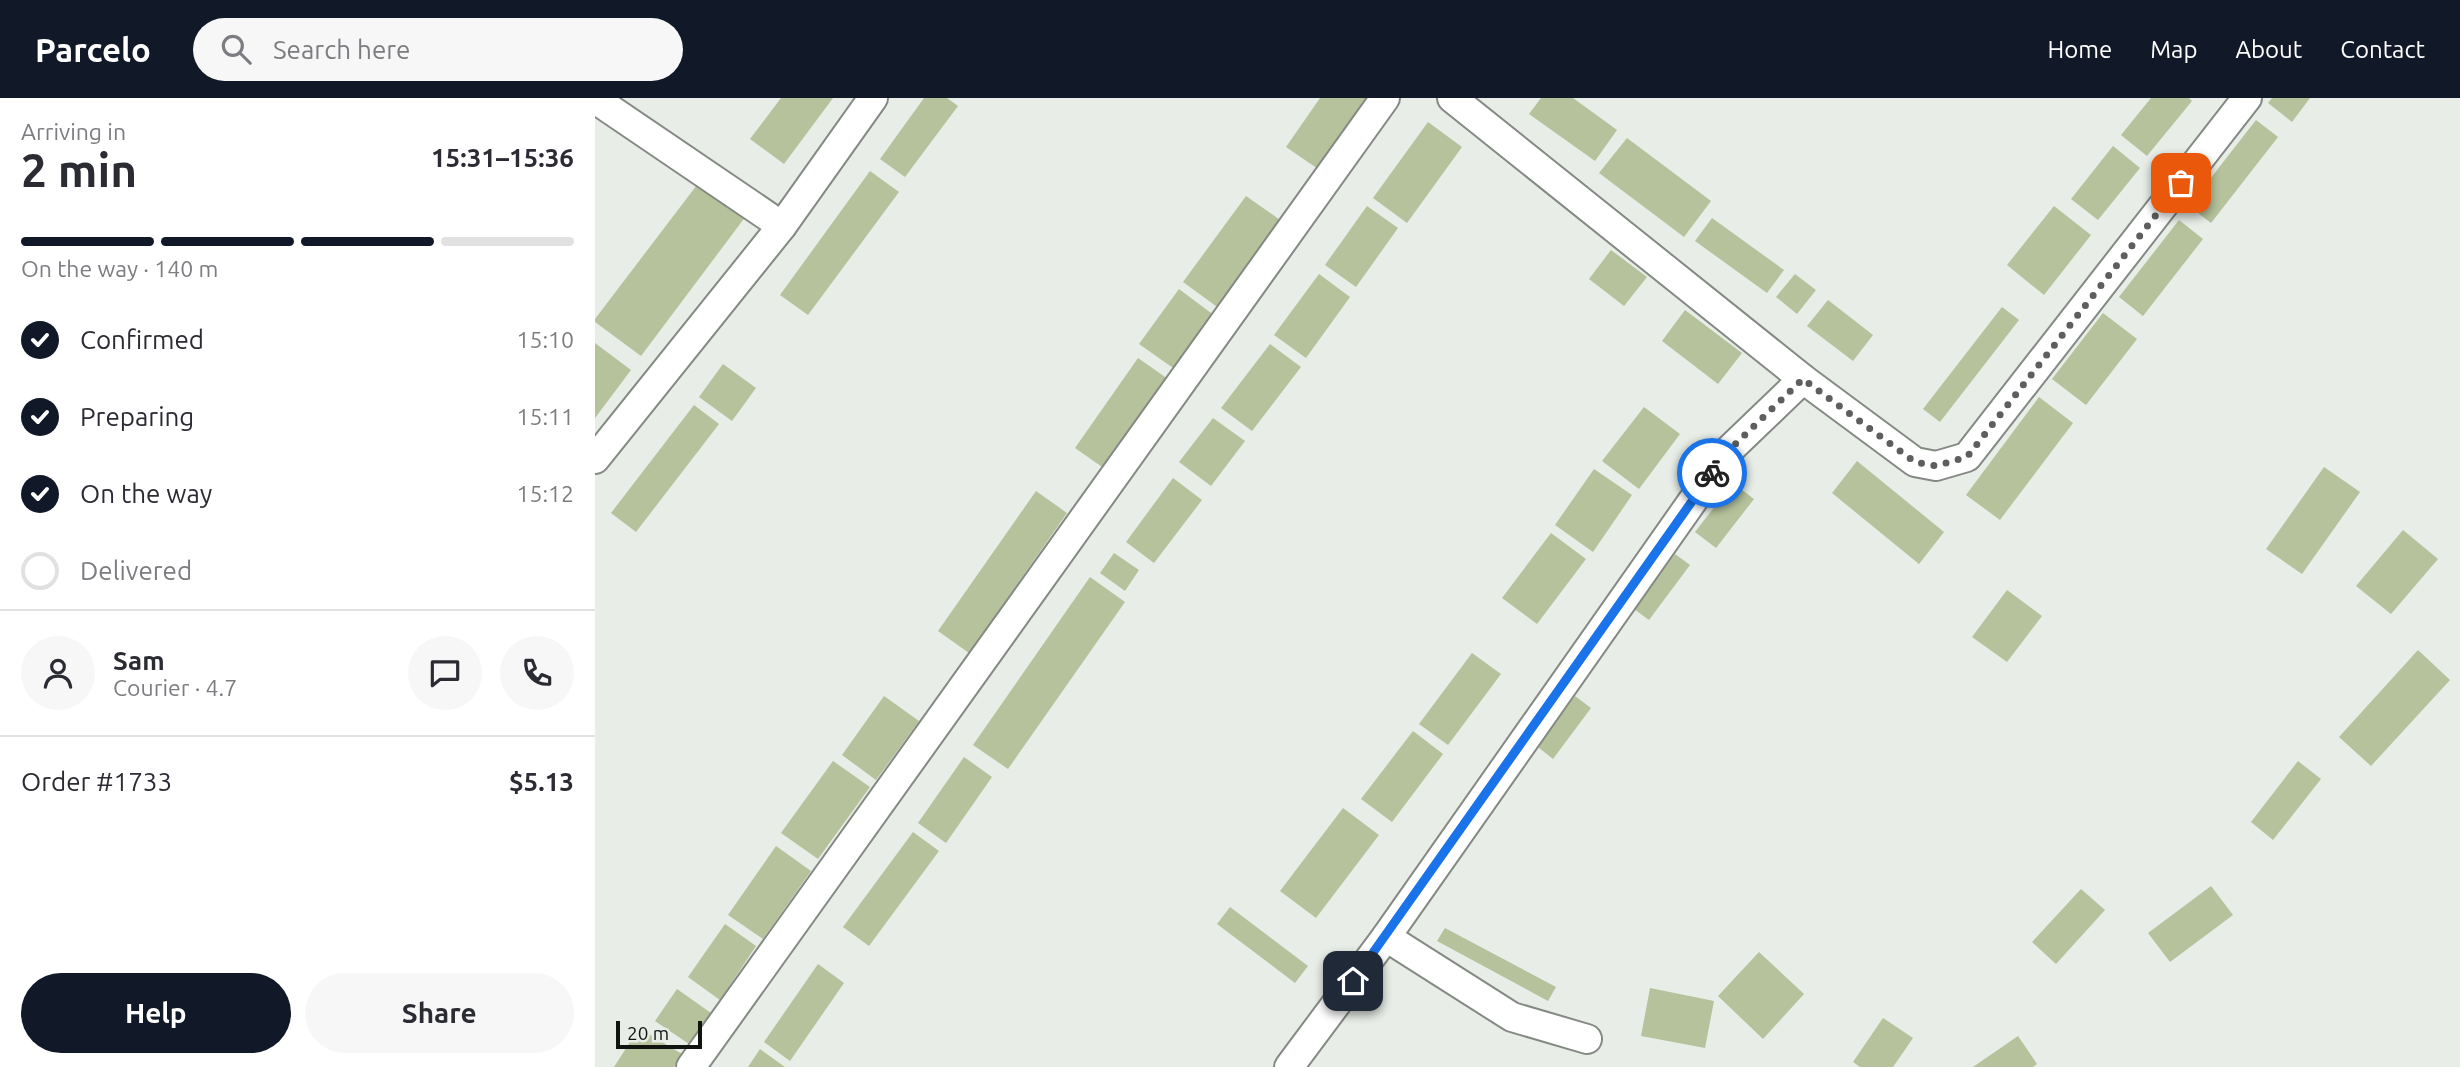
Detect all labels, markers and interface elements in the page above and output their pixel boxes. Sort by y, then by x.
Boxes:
search box [193,18,683,81]
icon: search [217,30,255,68]
text: Parcelo [35,31,151,68]
text: Search here [273,35,410,64]
text: Home [2047,36,2112,63]
text: Map [2150,36,2197,63]
text: About [2235,36,2302,63]
text: Contact [2340,36,2425,63]
text: Arriving in [21,119,126,144]
text: 15:31–15:36 [431,143,574,172]
text: 2 min [21,144,137,196]
pin [2151,153,2211,213]
icon: bag [2162,164,2200,202]
text: On the way · 140 m [21,256,218,281]
icon: check [21,321,59,359]
text: Confirmed [80,325,204,354]
text: 15:10 [516,327,574,352]
icon: check [21,398,59,436]
text: Preparing [80,402,194,431]
text: 15:11 [516,404,574,429]
courier [1677,438,1747,508]
icon: bike [1693,454,1731,492]
icon: check [21,475,59,513]
text: On the way [80,479,212,508]
text: 15:12 [516,481,574,506]
text: Delivered [80,556,192,585]
button: person [21,636,95,710]
button: chat [408,636,482,710]
button: phone [500,636,574,710]
text: Sam [113,646,165,675]
text: Courier · 4.7 [113,675,237,700]
text: Order #1733 [21,767,172,796]
text: $5.13 [509,767,574,796]
pin [1323,951,1383,1011]
icon: home [1334,962,1372,1000]
button: Help [21,973,291,1053]
button: Share [305,973,574,1053]
scale bar [616,1018,702,1050]
text: 20 m [627,1022,669,1044]

